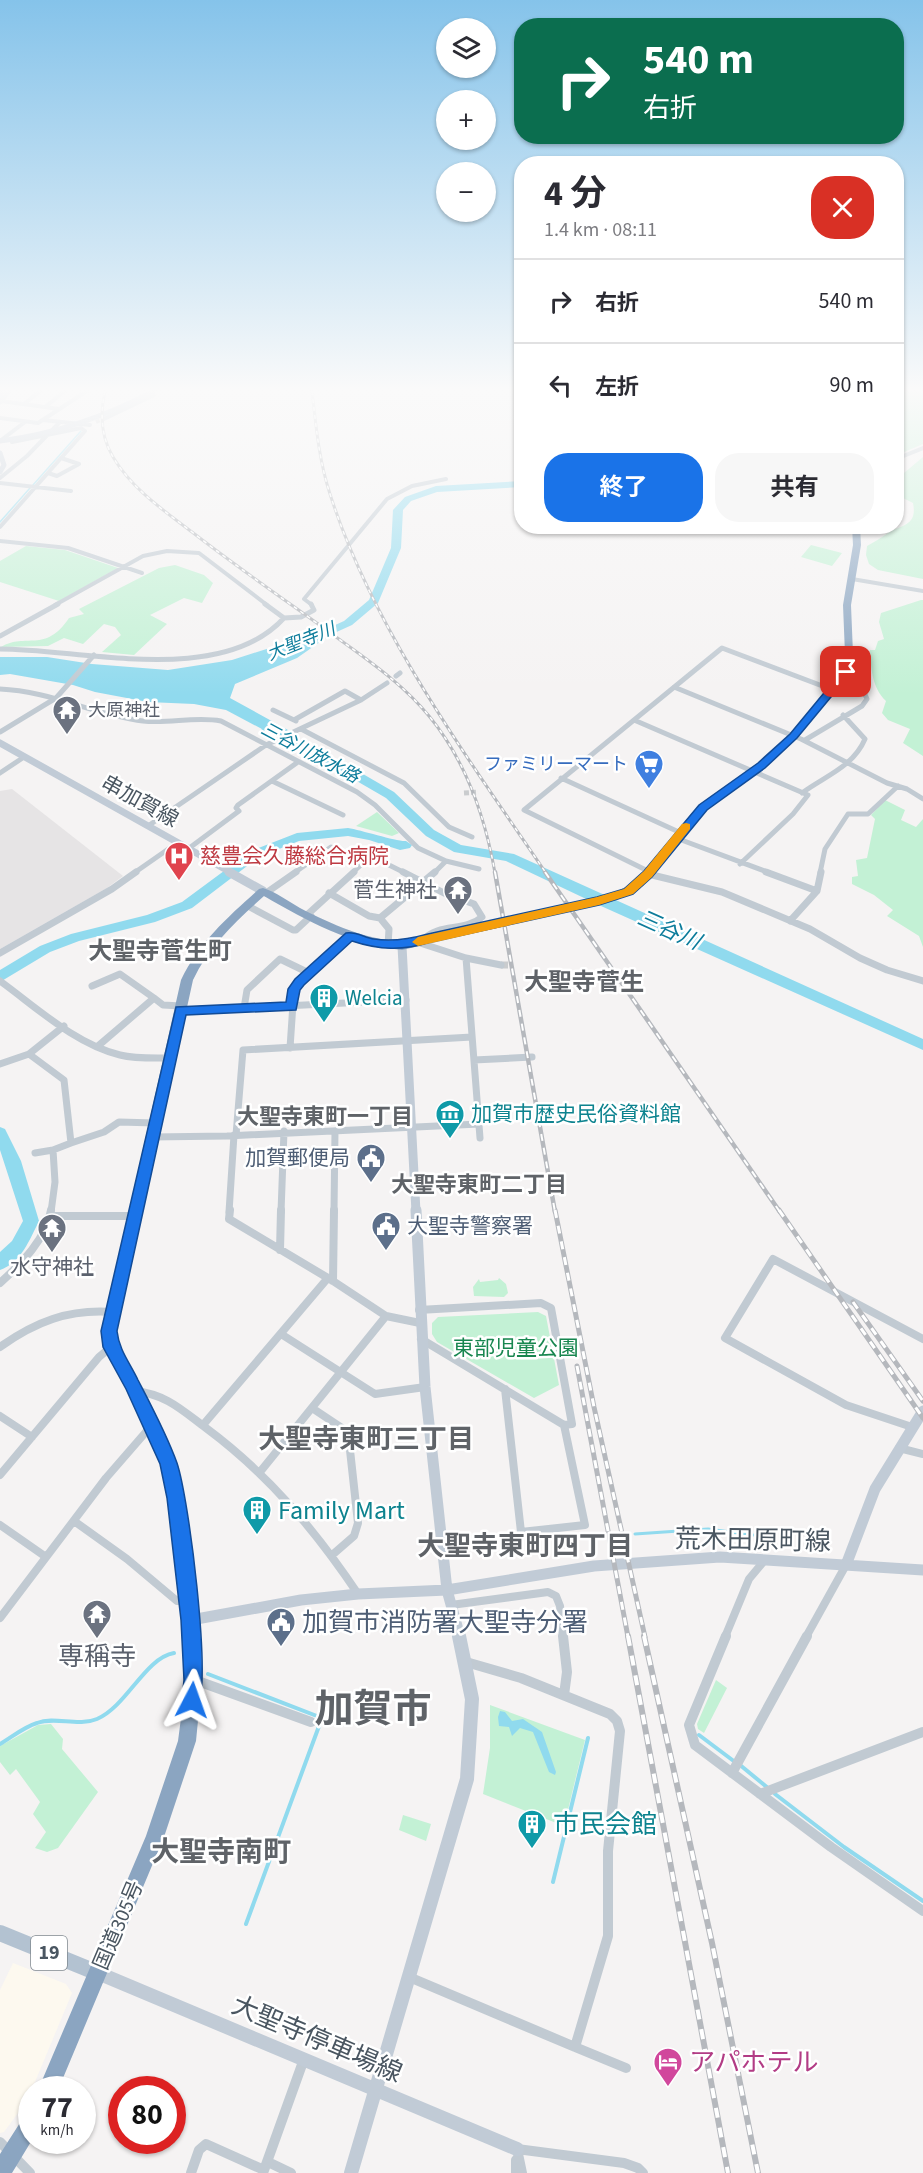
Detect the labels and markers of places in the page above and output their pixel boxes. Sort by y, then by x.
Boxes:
pin [820,646,871,697]
temple icon: 大原神社 [51,694,83,736]
place label: 大原神社 [88,698,160,723]
supermarket icon: ファミリーマート [633,748,665,790]
place label: ファミリーマート [484,752,628,777]
hospital icon: 慈豊会久藤総合病院 [163,840,195,882]
place label: 慈豊会久藤総合病院 [200,841,389,871]
temple icon: 菅生神社 [442,874,474,916]
place label: 菅生神社 [353,875,437,905]
building icon: Welcia [308,982,340,1024]
place label: Welcia [345,983,403,1013]
museum icon: 加賀市歴史民俗資料館 [434,1098,466,1140]
place label: 加賀市歴史民俗資料館 [471,1099,681,1129]
public building icon: 加賀郵便局 [355,1142,387,1184]
place label: 加賀郵便局 [245,1143,350,1173]
public building icon: 大聖寺警察署 [370,1210,402,1252]
place label: 大聖寺警察署 [407,1211,533,1241]
temple icon: 水守神社 [36,1212,68,1254]
place label: 水守神社 [10,1252,94,1282]
place label: Family Mart [278,1492,405,1529]
building icon: Family Mart [241,1494,273,1536]
temple icon: 専稱寺 [81,1598,113,1640]
place label: 加賀市消防署大聖寺分署 [302,1604,588,1641]
public building icon: 加賀市消防署大聖寺分署 [265,1606,297,1648]
place label: 専稱寺 [58,1638,136,1675]
place label: 市民会館 [553,1806,657,1843]
building icon: 市民会館 [516,1808,548,1850]
place label: アパホテル [689,2044,818,2081]
hotel icon: アパホテル [652,2046,684,2088]

